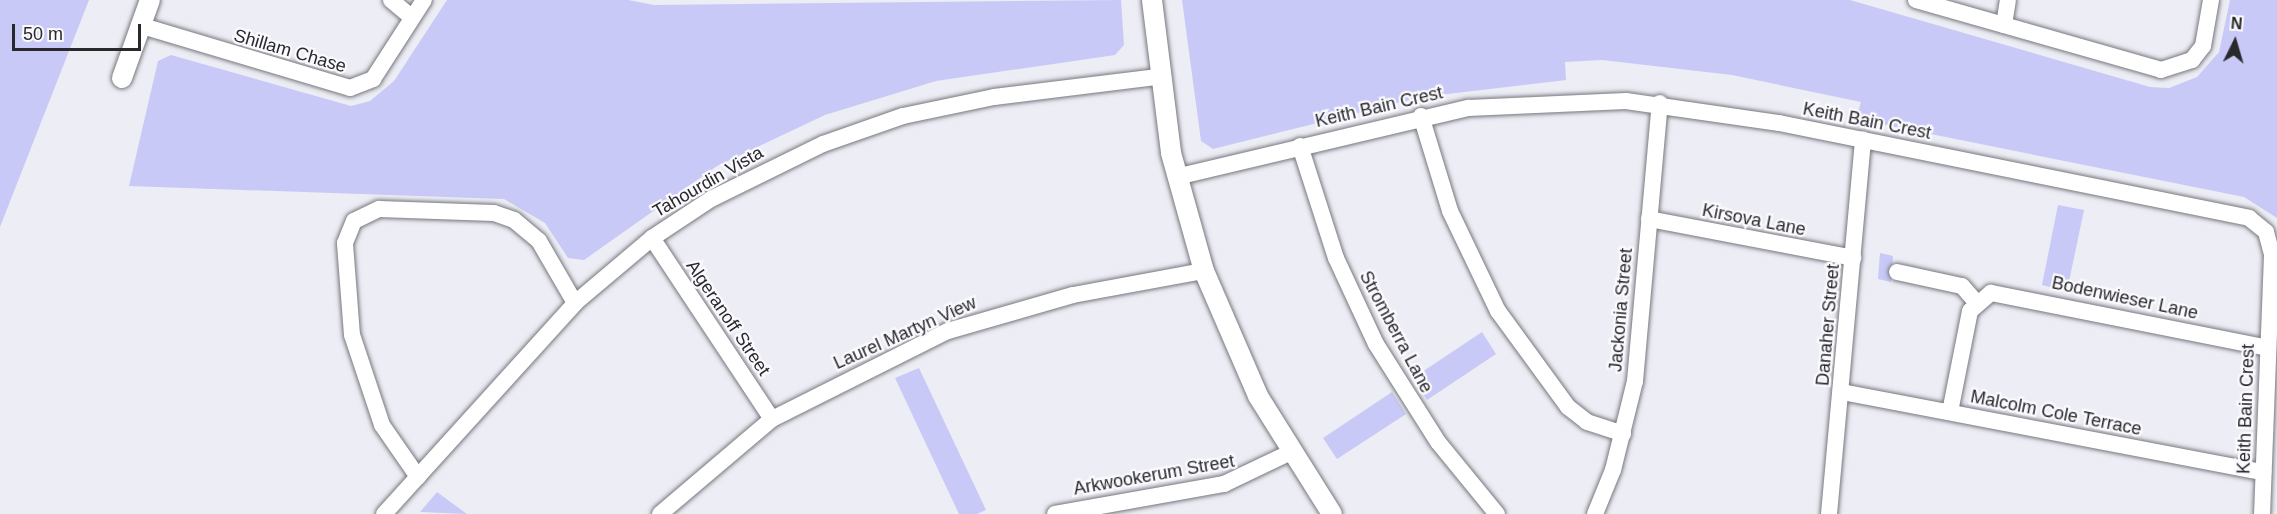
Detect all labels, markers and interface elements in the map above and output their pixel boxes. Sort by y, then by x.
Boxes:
scale bar [15,12,144,50]
north arrow [2205,12,2265,72]
text: N [2230,15,2243,33]
text: 50 m [23,24,63,44]
street label: Shillam Chase [231,25,349,77]
street label: Keith Bain Crest [1313,82,1445,132]
street label: Keith Bain Crest [1801,98,1933,144]
street label: Tahourdin Vista [649,142,767,222]
street label: Kirsova Lane [1700,199,1808,241]
street label: Jackonia Street [1605,247,1637,373]
street label: Algeranoff Street [681,256,775,380]
street label: Danaher Street [1812,263,1844,387]
street label: Stromberra Lane [1355,267,1437,397]
street label: Bodenwieser Lane [2050,272,2200,324]
street label: Laurel Martyn View [830,292,980,374]
street label: Keith Bain Crest [2233,344,2259,474]
street label: Malcolm Cole Terrace [1969,386,2143,440]
street label: Arkwookerum Street [1072,450,1236,500]

